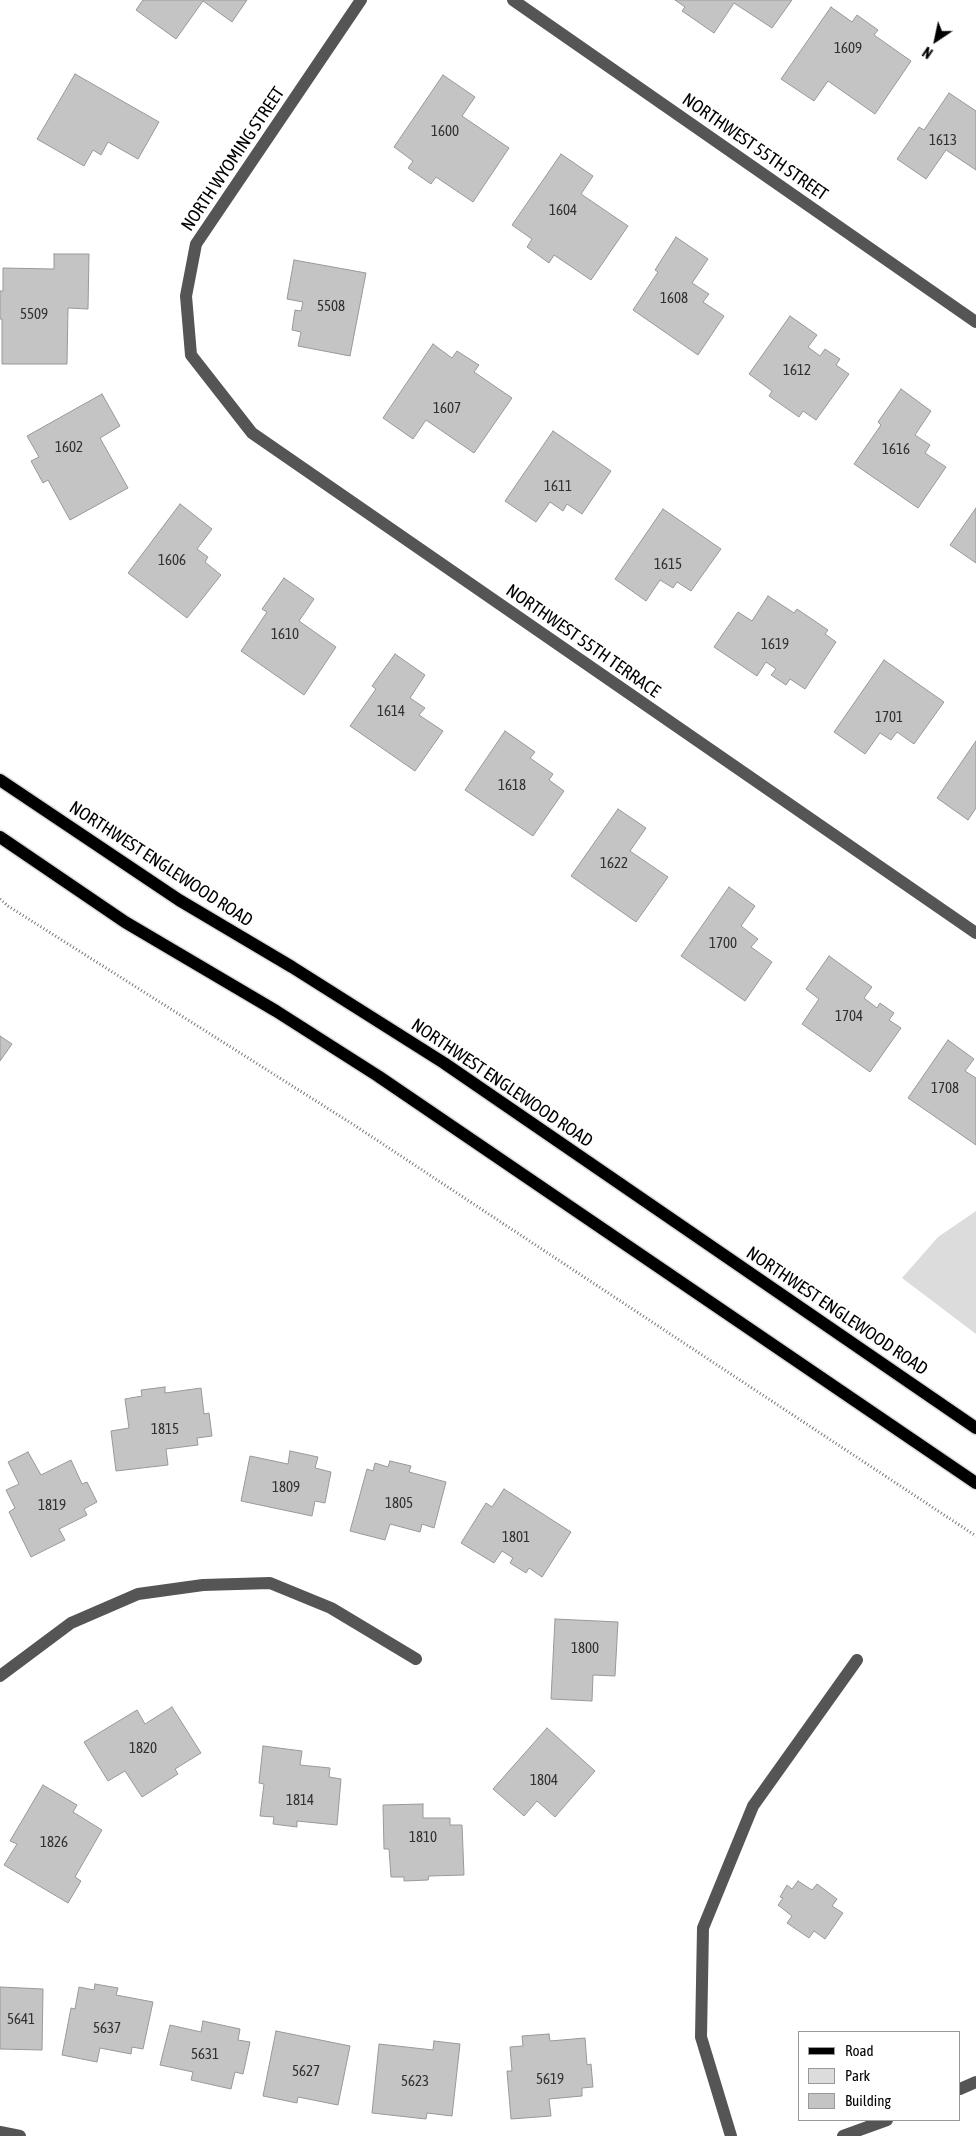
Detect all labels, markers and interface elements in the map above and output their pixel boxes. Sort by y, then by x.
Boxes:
north arrow [911,15,961,65]
house number: 1609 [834,39,862,57]
text: N [920,43,936,61]
street label: NORTH WYOMING STREET [177,83,289,235]
street label: NORTHWEST 55TH STREET [678,89,832,205]
house number: 1600 [431,122,459,140]
house number: 1613 [929,131,957,149]
house number: 1604 [549,201,577,219]
house number: 1608 [660,289,688,307]
house number: 5508 [317,297,345,315]
house number: 5509 [20,305,48,323]
house number: 1612 [783,361,811,379]
house number: 1607 [433,399,461,417]
house number: 1602 [55,438,83,456]
house number: 1616 [882,440,910,458]
house number: 1611 [544,477,572,495]
house number: 1606 [158,551,186,569]
house number: 1615 [654,555,682,573]
street label: NORTHWEST 55TH TERRACE [502,580,664,702]
house number: 1610 [271,625,299,643]
house number: 1619 [761,635,789,653]
house number: 1614 [377,702,405,720]
house number: 1701 [875,708,903,726]
house number: 1618 [498,776,526,794]
street label: NORTHWEST ENGLEWOOD ROAD [65,797,257,931]
house number: 1622 [600,854,628,872]
house number: 1700 [709,934,737,952]
house number: 1704 [835,1007,863,1025]
street label: NORTHWEST ENGLEWOOD ROAD [407,1014,597,1152]
house number: 1708 [931,1079,959,1097]
street label: NORTHWEST ENGLEWOOD ROAD [742,1242,932,1380]
house number: 1815 [151,1420,179,1438]
house number: 1809 [272,1478,300,1496]
house number: 1805 [385,1494,413,1512]
house number: 1819 [38,1496,66,1514]
house number: 1801 [502,1528,530,1546]
house number: 1800 [571,1639,599,1657]
house number: 1820 [129,1739,157,1757]
house number: 1804 [530,1771,558,1789]
house number: 1814 [286,1791,314,1809]
house number: 1810 [409,1828,437,1846]
house number: 1826 [40,1833,68,1851]
house number: 5641 [7,2010,35,2028]
house number: 5637 [93,2019,121,2037]
legend [798,2031,961,2121]
text: Road [845,2042,874,2059]
house number: 5631 [191,2045,219,2063]
house number: 5627 [292,2062,320,2080]
text: Park [845,2067,870,2084]
house number: 5619 [536,2070,564,2088]
house number: 5623 [401,2072,429,2090]
text: Building [845,2092,891,2109]

